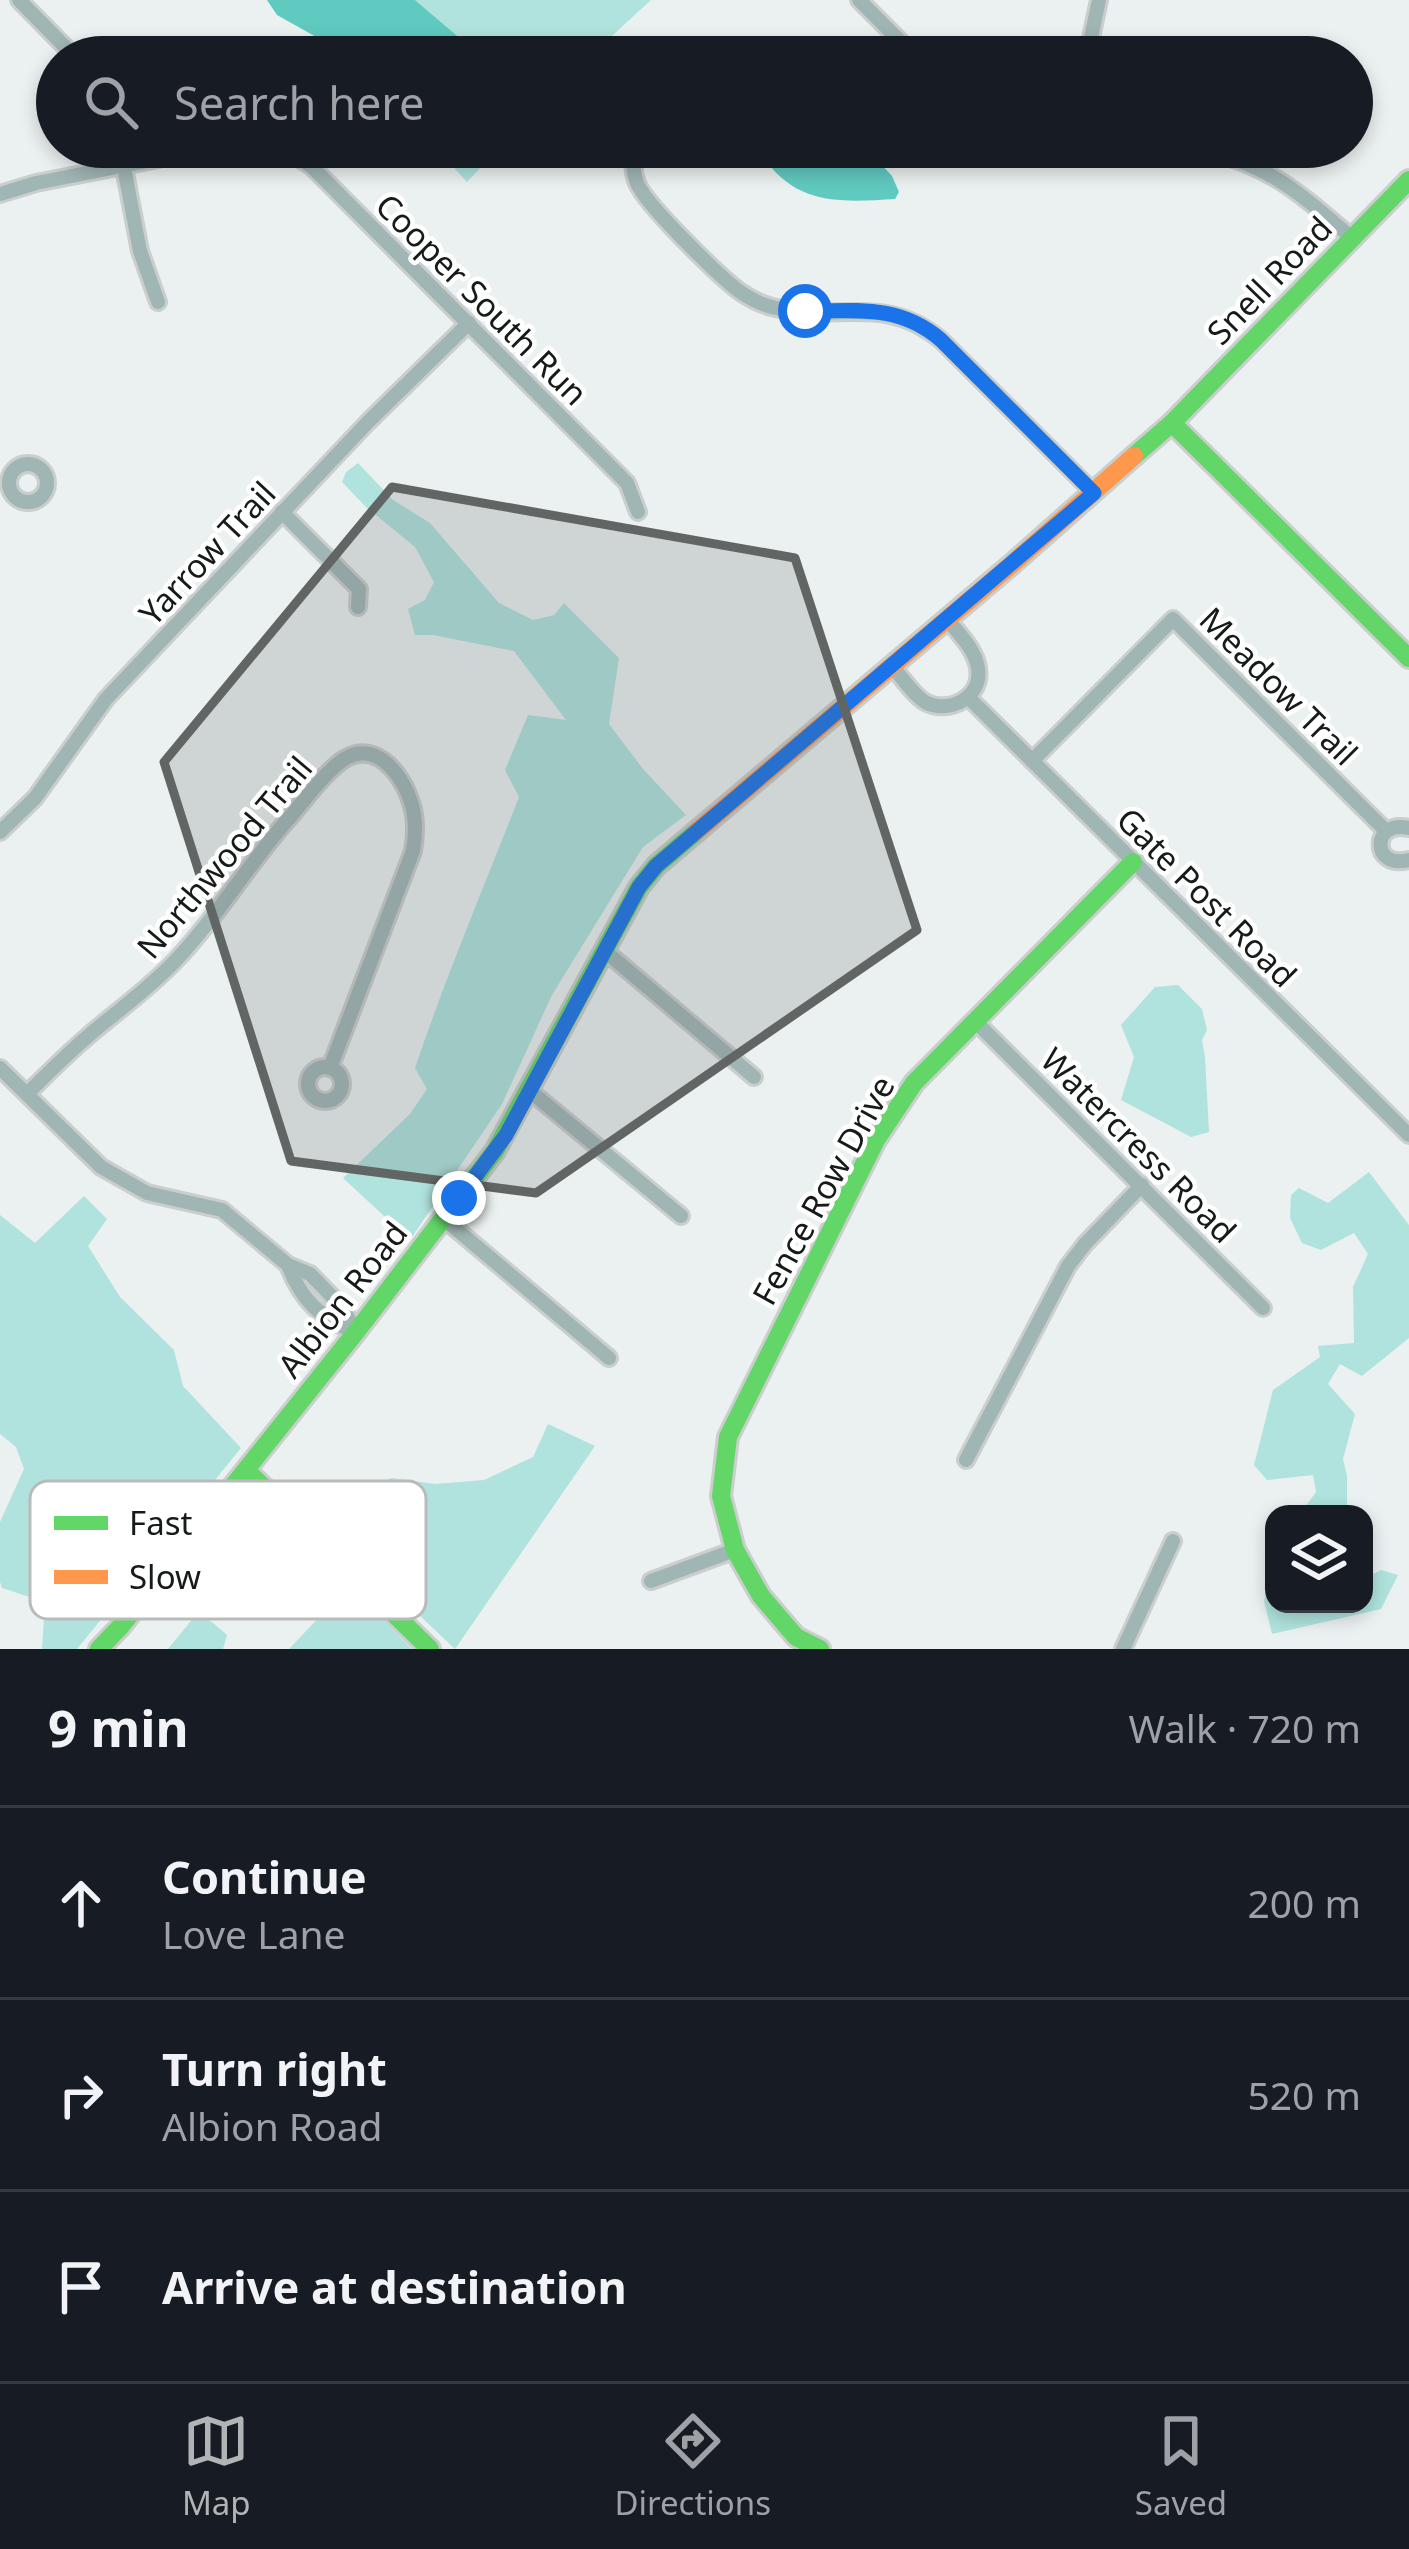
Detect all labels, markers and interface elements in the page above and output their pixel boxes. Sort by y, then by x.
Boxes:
search box [36,36,1373,168]
icon: search [78,69,144,135]
text: Search here [174,72,424,133]
street label: Cooper South Run [366,183,598,415]
street label: Snell Road [1197,206,1341,354]
route start [778,284,832,338]
street label: Yarrow Trail [129,471,285,635]
street label: Meadow Trail [1190,597,1368,775]
street label: Northwood Trail [126,746,322,968]
street label: Gate Post Road [1107,797,1307,997]
street label: Watercress Road [1032,1038,1246,1252]
street label: Fence Row Drive [741,1068,905,1312]
route end [432,1171,486,1225]
street label: Albion Road [267,1212,417,1386]
legend [30,1481,426,1619]
text: Fast [129,1500,192,1545]
map controls [1265,1505,1373,1613]
button: layers [1265,1505,1373,1613]
text: Slow [129,1554,201,1599]
text: 9 min [48,1692,189,1762]
text: Walk · 720 m [1128,1701,1361,1754]
text: Continue [162,1846,367,1907]
icon: ahead [48,1870,114,1936]
text: 200 m [1247,1876,1361,1929]
text: Love Lane [162,1907,346,1960]
text: Turn right [162,2038,387,2099]
icon: right [48,2062,114,2128]
text: 520 m [1247,2068,1361,2121]
text: Albion Road [162,2099,383,2152]
icon: arrive [48,2254,114,2320]
text: Arrive at destination [162,2256,627,2317]
tab: Map [182,2408,251,2525]
tab: Directions [614,2408,771,2525]
tab: Saved [1135,2408,1227,2525]

